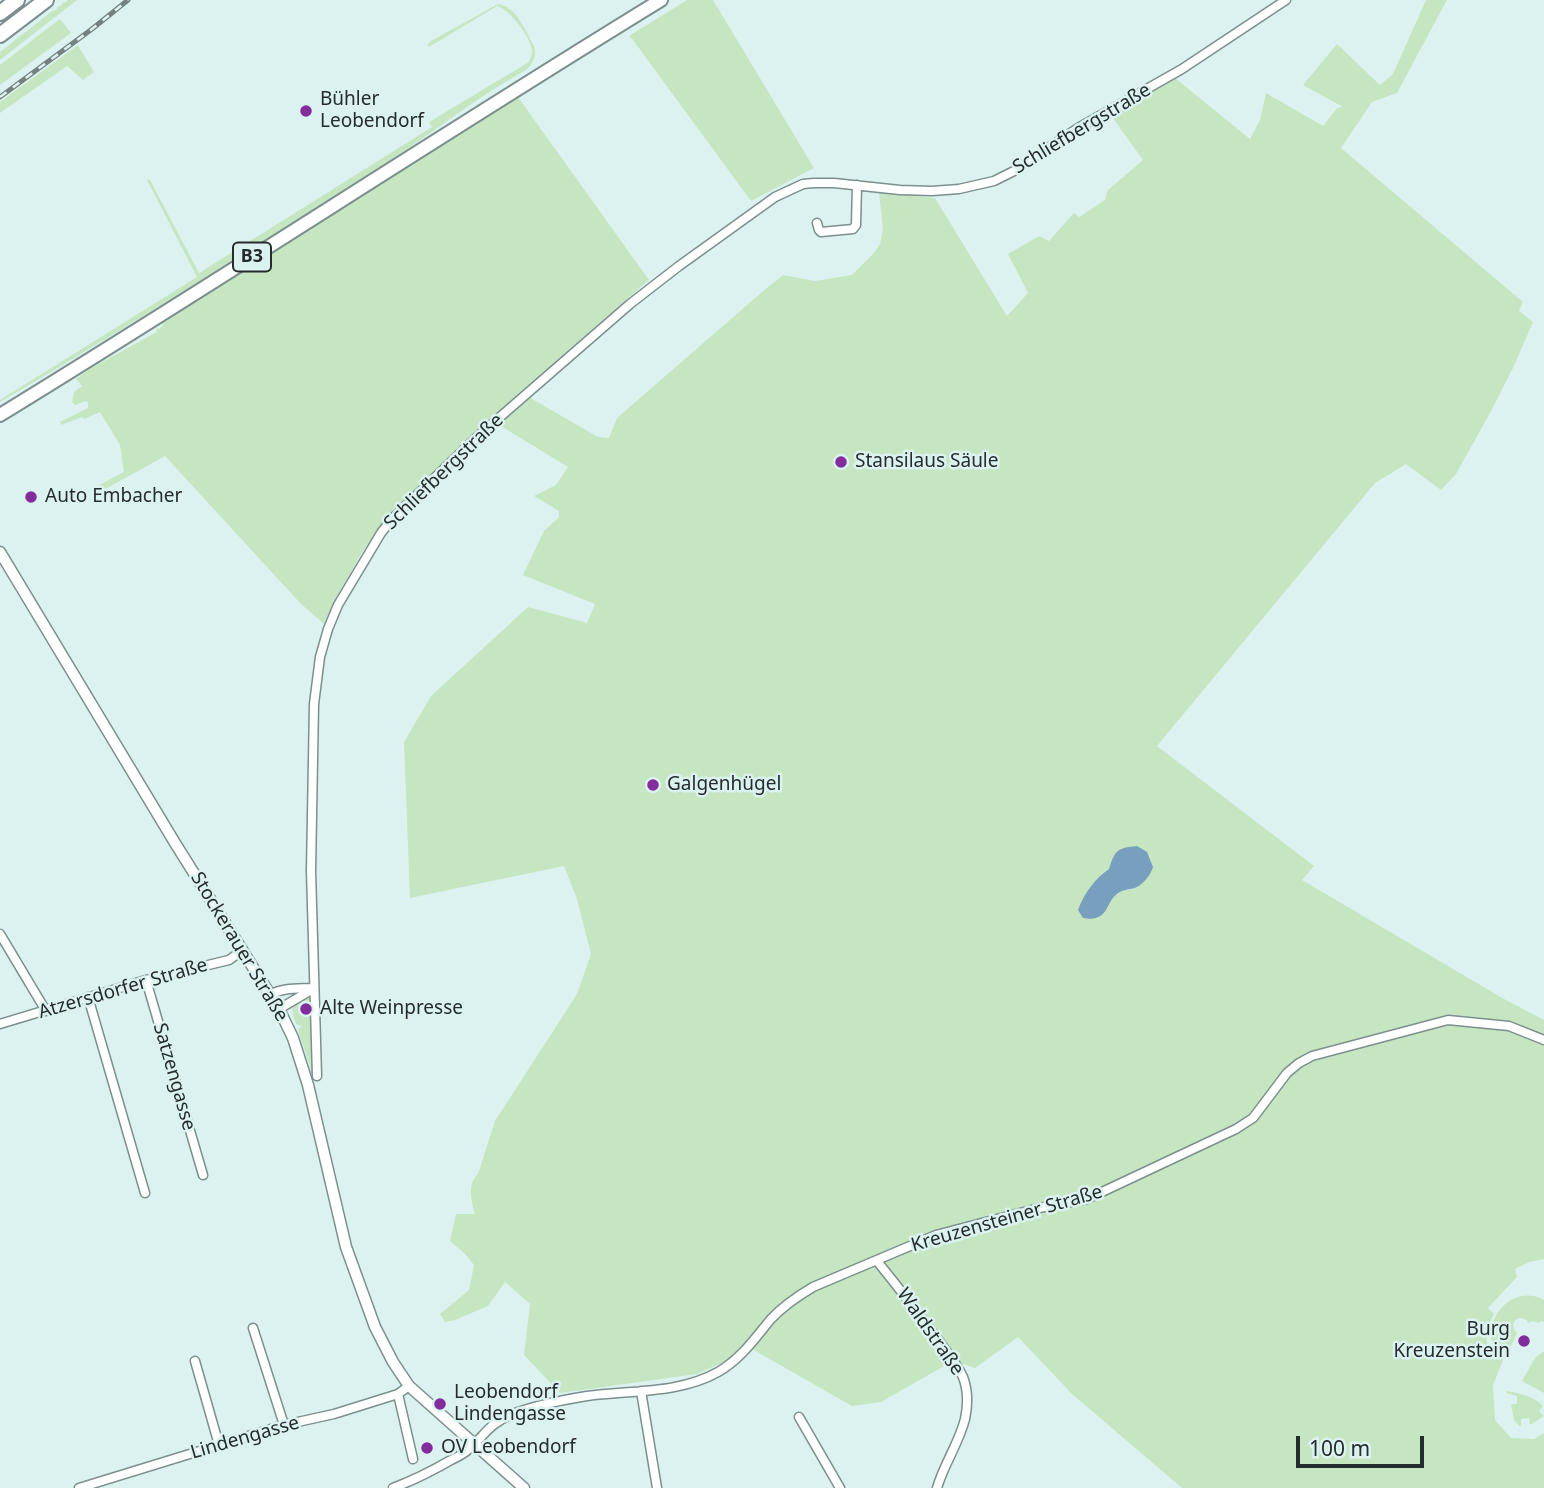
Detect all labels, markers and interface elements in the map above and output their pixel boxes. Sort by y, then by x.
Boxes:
street label: Schliefbergstraße [1009,79,1155,179]
place label: Bühler Leobendorf [320,89,424,133]
marker: Bühler Leobendorf [298,103,314,119]
road number: B3 [233,243,271,272]
street label: Schliefbergstraße [380,409,508,535]
place label: Stansilaus Säule [855,451,998,473]
marker: Stansilaus Säule [833,454,849,470]
place label: Auto Embacher [45,486,182,508]
marker: Auto Embacher [23,489,39,505]
place label: Galgenhügel [667,774,781,796]
marker: Galgenhügel [645,777,661,793]
street label: Stockerauer Straße [185,868,293,1026]
street label: Atzersdorfer Straße [36,954,210,1024]
place label: Alte Weinpresse [320,998,463,1020]
marker: Alte Weinpresse [298,1001,314,1017]
street label: Satzengasse [148,1021,200,1133]
street label: Kreuzensteiner Straße [909,1181,1105,1257]
street label: Waldstraße [892,1284,968,1380]
place label: Burg Kreuzenstein [1394,1319,1510,1363]
marker: Burg Kreuzenstein [1516,1333,1532,1349]
place label: Leobendorf Lindengasse [454,1382,566,1426]
marker: Leobendorf Lindengasse [432,1396,448,1412]
street label: Lindengasse [188,1412,302,1464]
scale bar [1299,1422,1427,1466]
text: 100 m [1309,1434,1370,1462]
place label: OV Leobendorf [441,1437,576,1459]
marker: OV Leobendorf [419,1440,435,1456]

